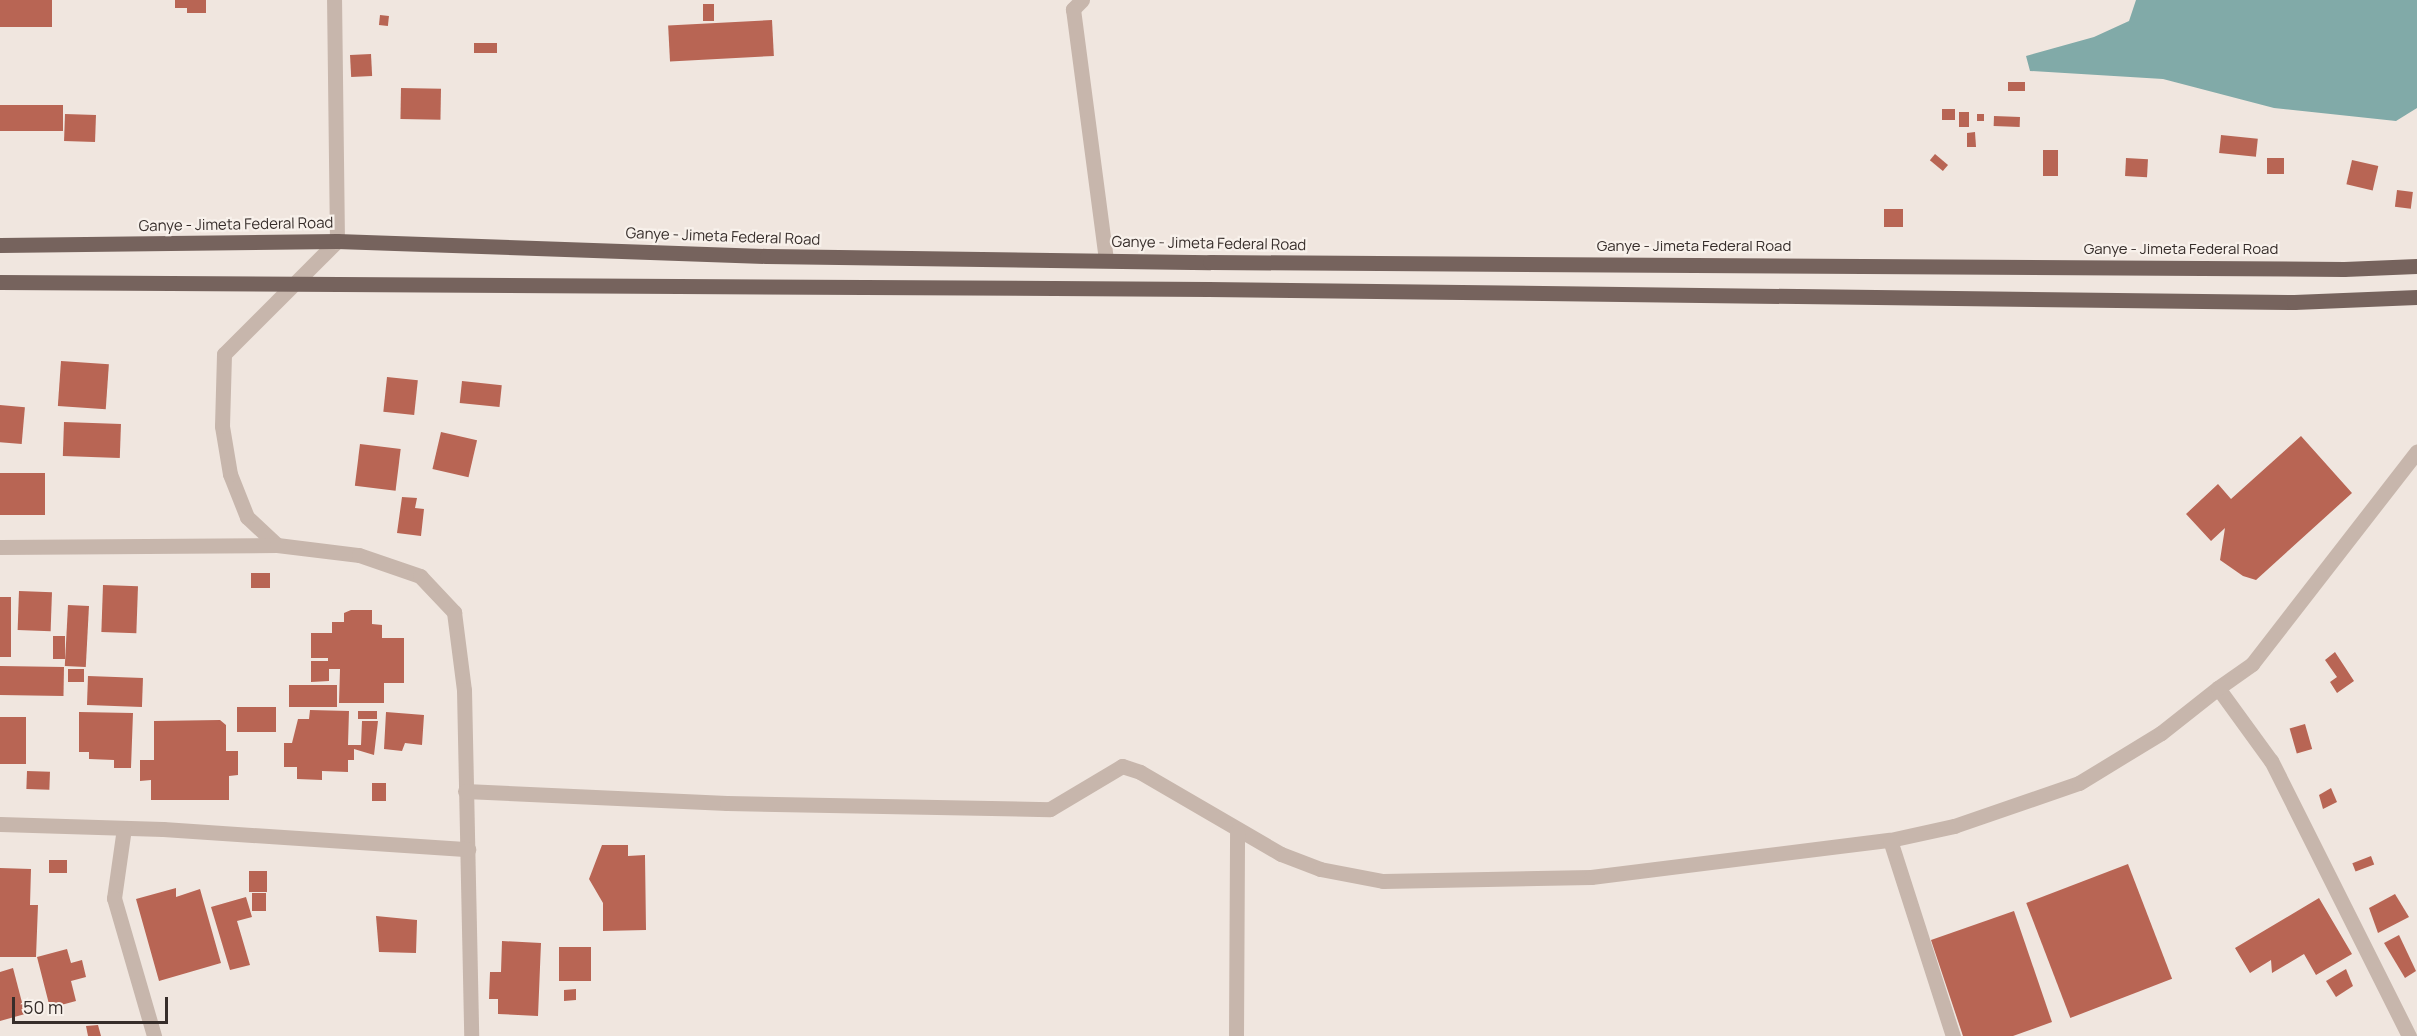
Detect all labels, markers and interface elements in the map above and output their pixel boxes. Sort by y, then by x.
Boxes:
street label: Ganye - Jimeta Federal Road [139,213,333,235]
street label: Ganye - Jimeta Federal Road [625,224,821,248]
street label: Ganye - Jimeta Federal Road [1112,232,1306,254]
street label: Ganye - Jimeta Federal Road [1597,237,1791,255]
street label: Ganye - Jimeta Federal Road [2084,240,2278,258]
scale bar [15,985,171,1023]
text: 50 m [23,995,63,1019]

